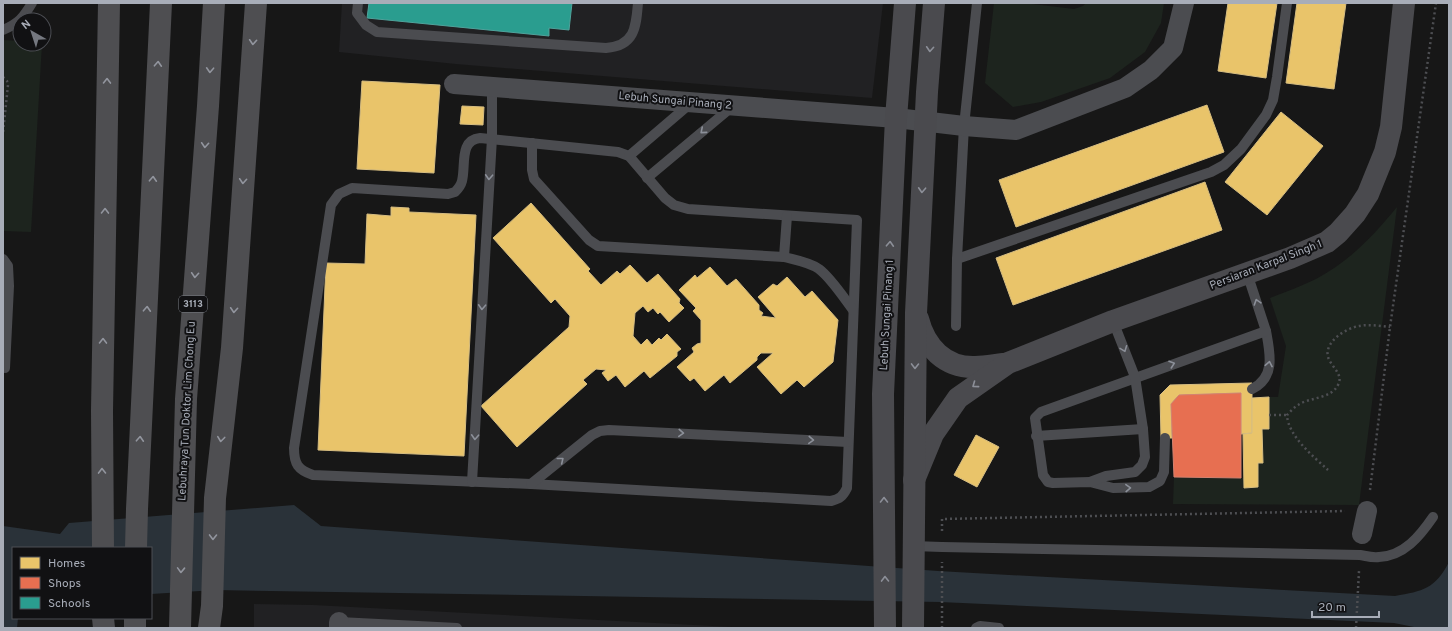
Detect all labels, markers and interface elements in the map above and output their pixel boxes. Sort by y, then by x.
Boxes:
north arrow [12,12,52,52]
text: N [19,17,34,33]
one-way arrow [249,39,258,45]
one-way arrow [925,46,934,52]
one-way arrow [154,61,163,67]
one-way arrow [206,67,215,73]
one-way arrow [103,78,111,84]
street label: Lebuh Sungai Pinang 2 [618,89,732,113]
one-way arrow [700,126,708,133]
one-way arrow [201,142,210,148]
one-way arrow [485,174,494,180]
one-way arrow [149,176,157,182]
one-way arrow [239,177,248,184]
one-way arrow [918,187,926,193]
one-way arrow [101,208,109,214]
street label: Persiaran Karpal Singh 1 [1208,237,1324,293]
one-way arrow [886,241,894,247]
street label: Lebuh Sungai Pinang 1 [877,259,897,371]
one-way arrow [191,272,200,278]
road number: 3113 [179,296,207,312]
one-way arrow [1253,299,1261,306]
one-way arrow [478,304,487,310]
one-way arrow [142,306,151,312]
one-way arrow [230,307,239,313]
street label: Lebuhraya Tun Doktor Lim Chong Eu [175,321,199,501]
one-way arrow [99,338,107,344]
one-way arrow [1120,346,1128,353]
one-way arrow [1168,360,1175,369]
one-way arrow [1264,360,1273,367]
one-way arrow [911,363,919,369]
one-way arrow [973,380,980,387]
one-way arrow [678,429,684,438]
one-way arrow [471,434,479,440]
one-way arrow [136,436,145,442]
one-way arrow [217,436,226,443]
one-way arrow [808,436,814,444]
one-way arrow [557,457,564,464]
one-way arrow [98,468,106,474]
one-way arrow [1125,484,1131,492]
one-way arrow [880,497,888,503]
one-way arrow [209,534,218,540]
legend [12,547,152,619]
text: Homes [48,556,85,572]
one-way arrow [177,567,185,573]
text: Shops [48,576,81,592]
one-way arrow [881,576,889,582]
scale bar [1312,593,1379,619]
text: Schools [48,596,90,612]
text: 20 m [1318,600,1346,616]

